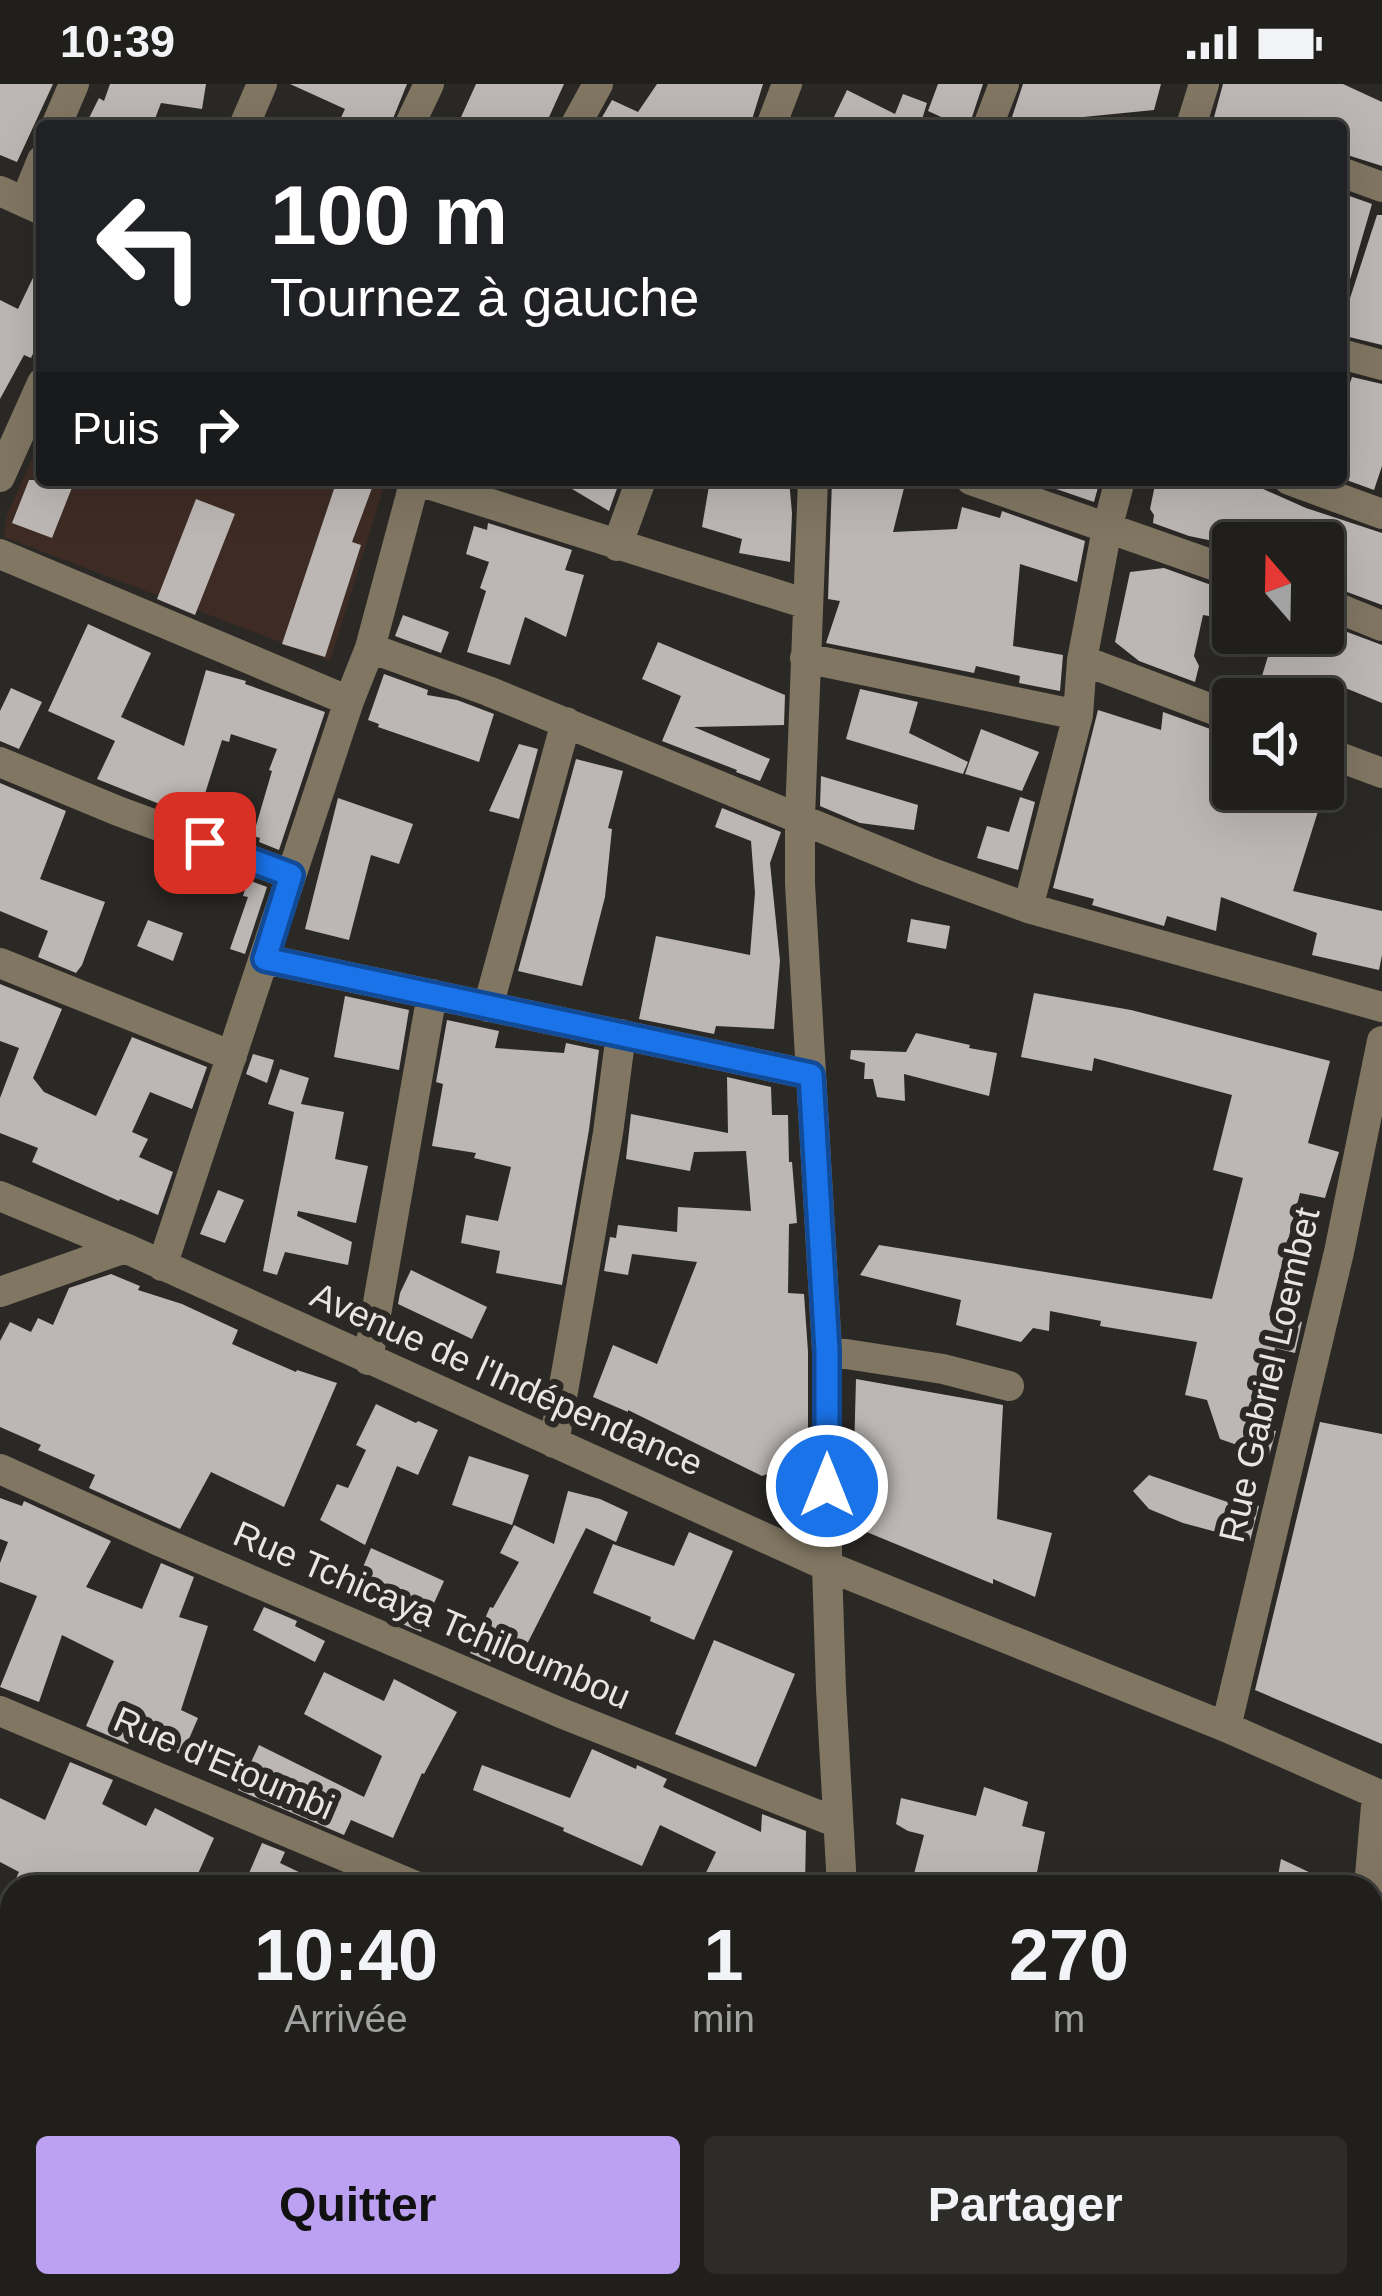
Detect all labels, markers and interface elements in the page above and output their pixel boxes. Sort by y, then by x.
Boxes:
text: 10:39 [60,16,175,67]
icon: left [72,168,228,324]
text: 100 m [270,168,508,262]
text: Tournez à gauche [270,267,699,327]
icon: right [184,396,250,462]
text: Puis [72,403,160,454]
north arrow [1212,522,1344,654]
map controls [1212,522,1344,810]
button: sound [1212,678,1344,810]
pin [154,792,256,894]
icon: arrive [172,810,238,876]
street label: Rue Gabriel Loembet [1211,1204,1327,1546]
street label: Avenue de l'Indépendance [305,1274,709,1484]
position arrow [764,1423,890,1549]
street label: Rue Tchicaya Tchiloumbou [227,1513,637,1717]
street label: Rue d'Etoumbi [108,1698,340,1828]
text: 10:40 [254,1915,438,1995]
text: 1 [703,1915,744,1995]
text: 270 [1009,1915,1129,1995]
text: Arrivée [284,1997,408,2040]
text: min [692,1997,755,2040]
text: m [1053,1997,1085,2040]
button: Quitter [36,2136,680,2274]
button: Partager [704,2136,1347,2274]

